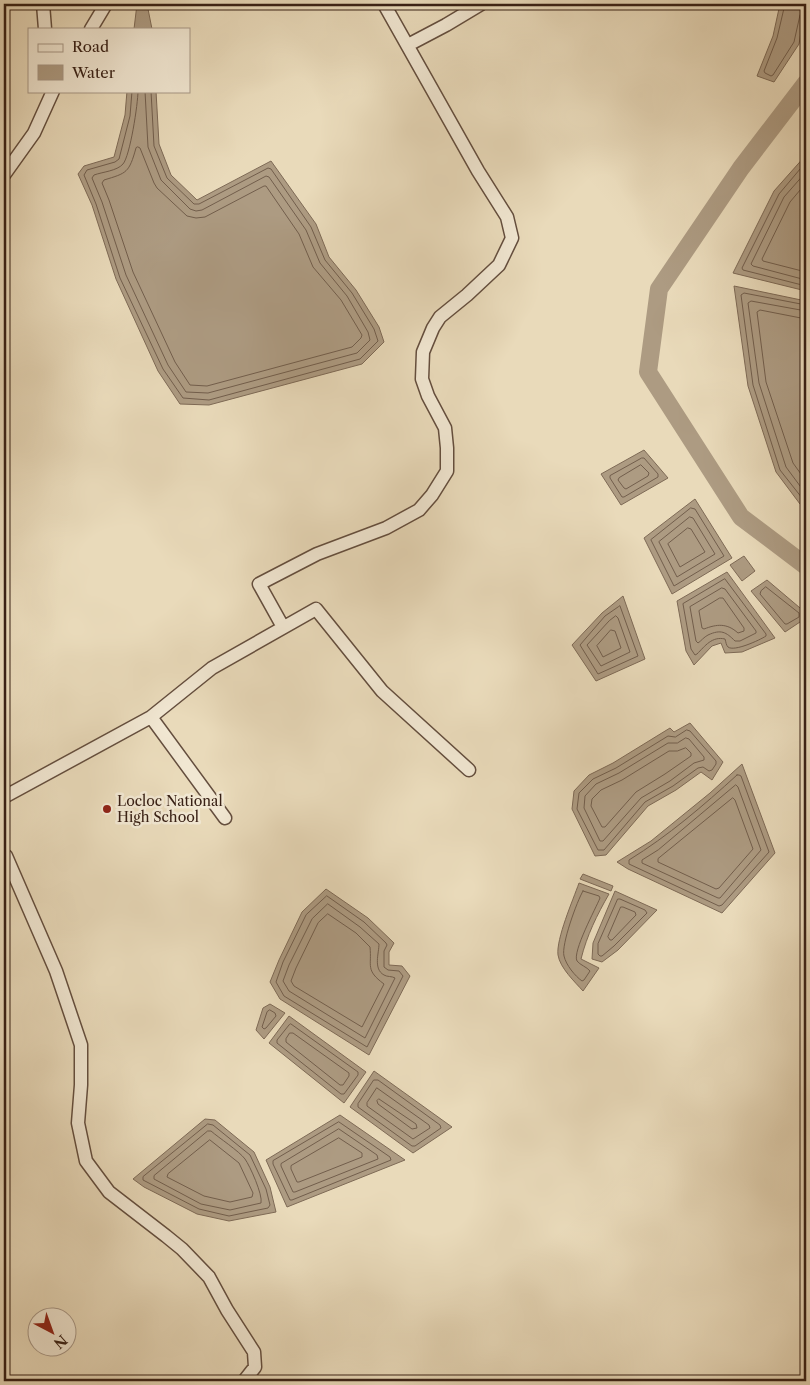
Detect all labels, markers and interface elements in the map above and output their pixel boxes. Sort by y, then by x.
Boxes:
legend [28,28,190,92]
text: Road [72,37,109,56]
text: Water [71,63,116,82]
place label: Locloc National High School [117,792,223,826]
marker: Locloc National High School [101,803,113,815]
north arrow [28,1308,78,1358]
text: N [50,1331,71,1353]

